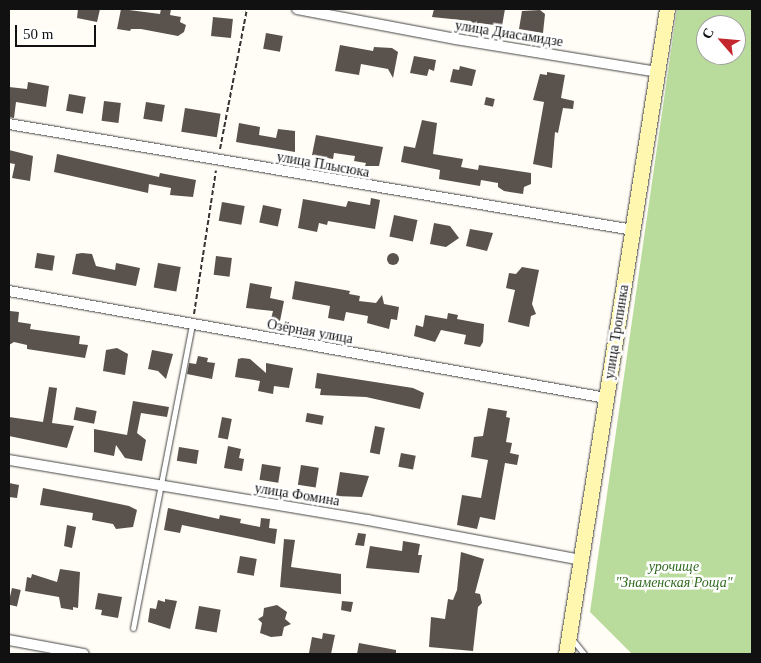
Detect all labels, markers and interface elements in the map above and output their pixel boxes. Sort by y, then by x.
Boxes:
scale bar [18,15,99,47]
north arrow [696,15,746,65]
street label: улица Диасамидзе [454,17,564,51]
text: 50 m [23,26,53,42]
text: С [699,26,717,41]
street label: улица Плысюка [275,149,371,181]
street label: улица Тропинка [601,284,633,380]
street label: Озёрная улица [266,316,354,348]
street label: улица Фомина [253,480,341,510]
park label: урочище "Знаменская Роща" [615,559,733,592]

